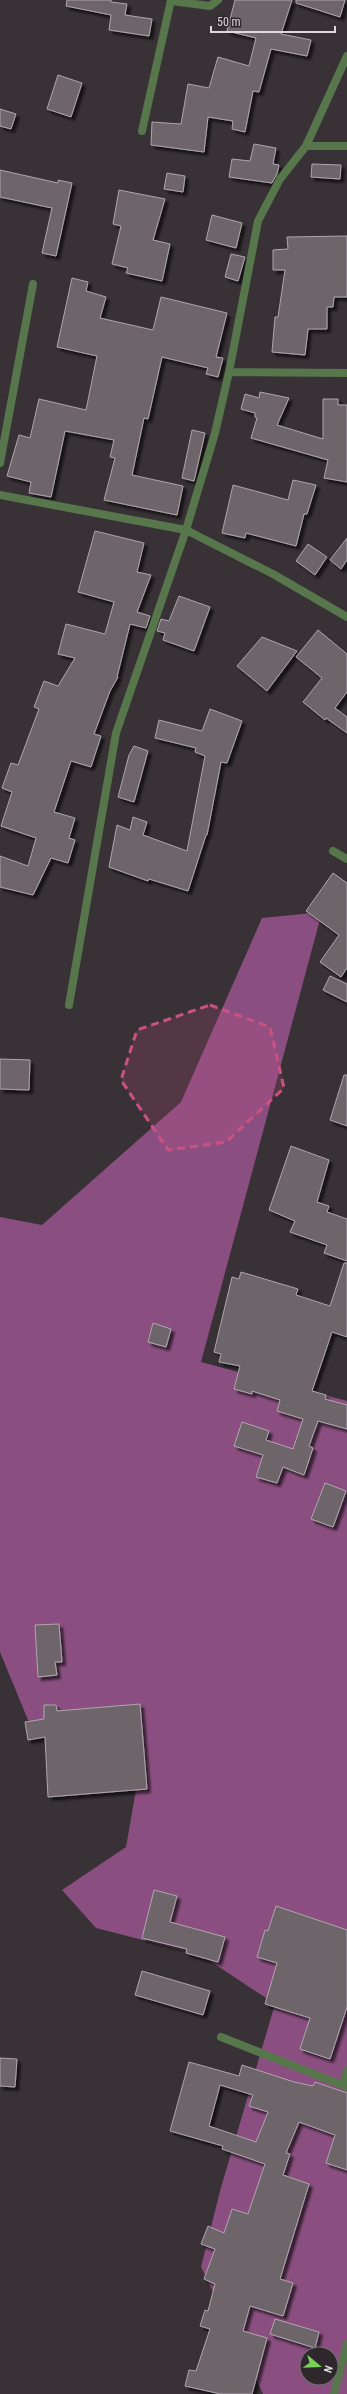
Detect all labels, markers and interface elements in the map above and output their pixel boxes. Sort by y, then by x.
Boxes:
scale bar [211,8,335,34]
text: 50 m [217,15,241,29]
north arrow [299,2346,339,2386]
text: N [321,2364,335,2375]

